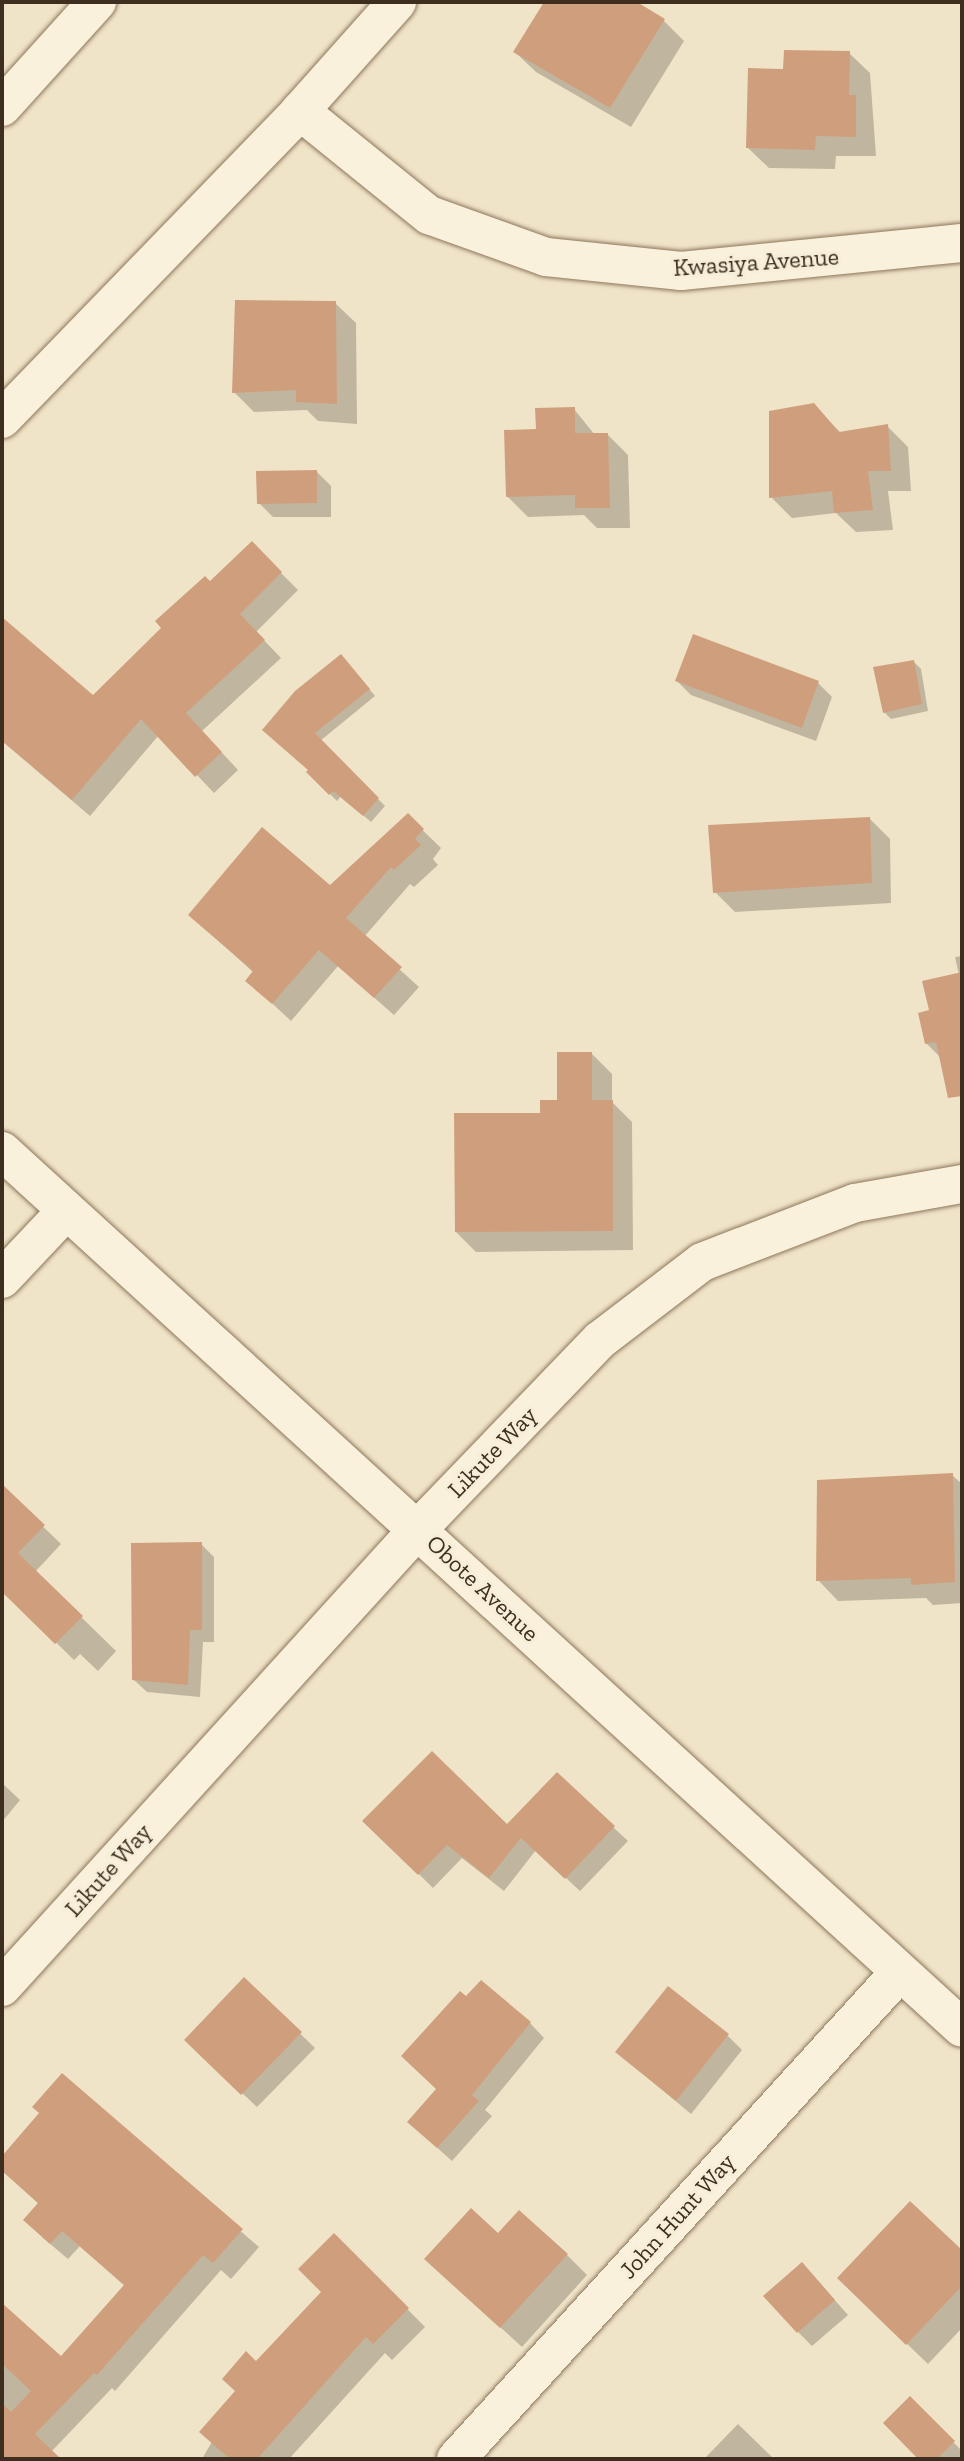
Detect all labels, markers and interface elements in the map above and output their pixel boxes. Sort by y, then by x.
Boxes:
street label: Kwasiya Avenue [672,242,840,282]
street label: Likute Way [441,1400,543,1504]
street label: Obote Avenue [420,1528,546,1648]
street label: Likute Way [58,1817,158,1923]
street label: John Hunt Way [613,2147,741,2285]

